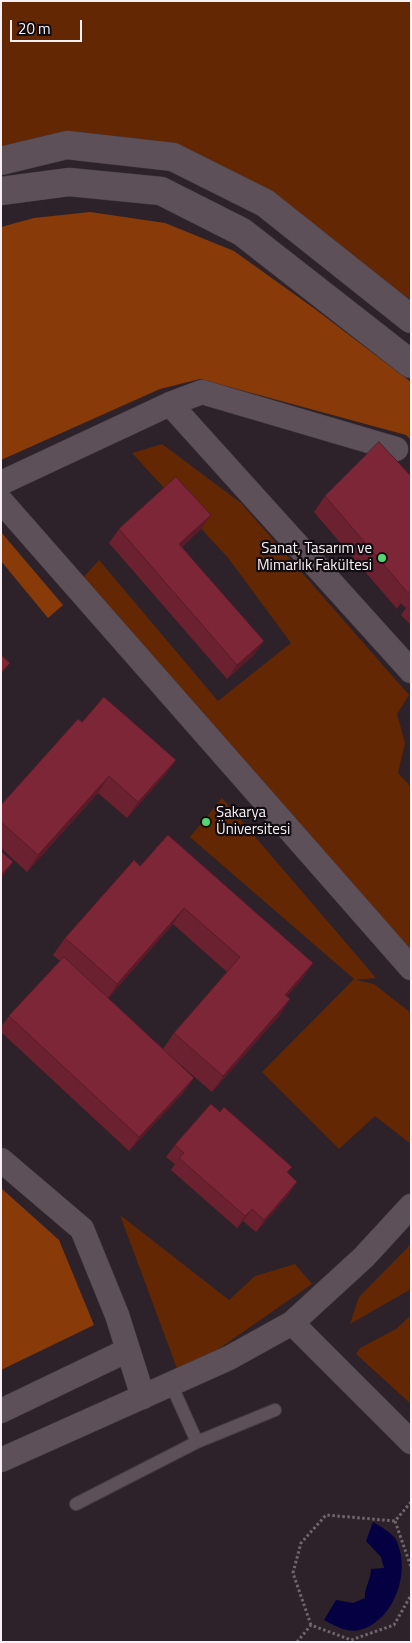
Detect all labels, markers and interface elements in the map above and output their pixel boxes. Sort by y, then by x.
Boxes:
scale bar [12,10,85,42]
text: 20 m [18,17,51,40]
place label: Sanat, Tasarım ve Mimarlık Fakültesi [257,540,372,575]
marker: Sanat, Tasarım ve Mimarlık Fakültesi [376,552,388,564]
place label: Sakarya Üniversitesi [216,804,290,839]
marker: Sakarya Üniversitesi [200,816,212,828]

